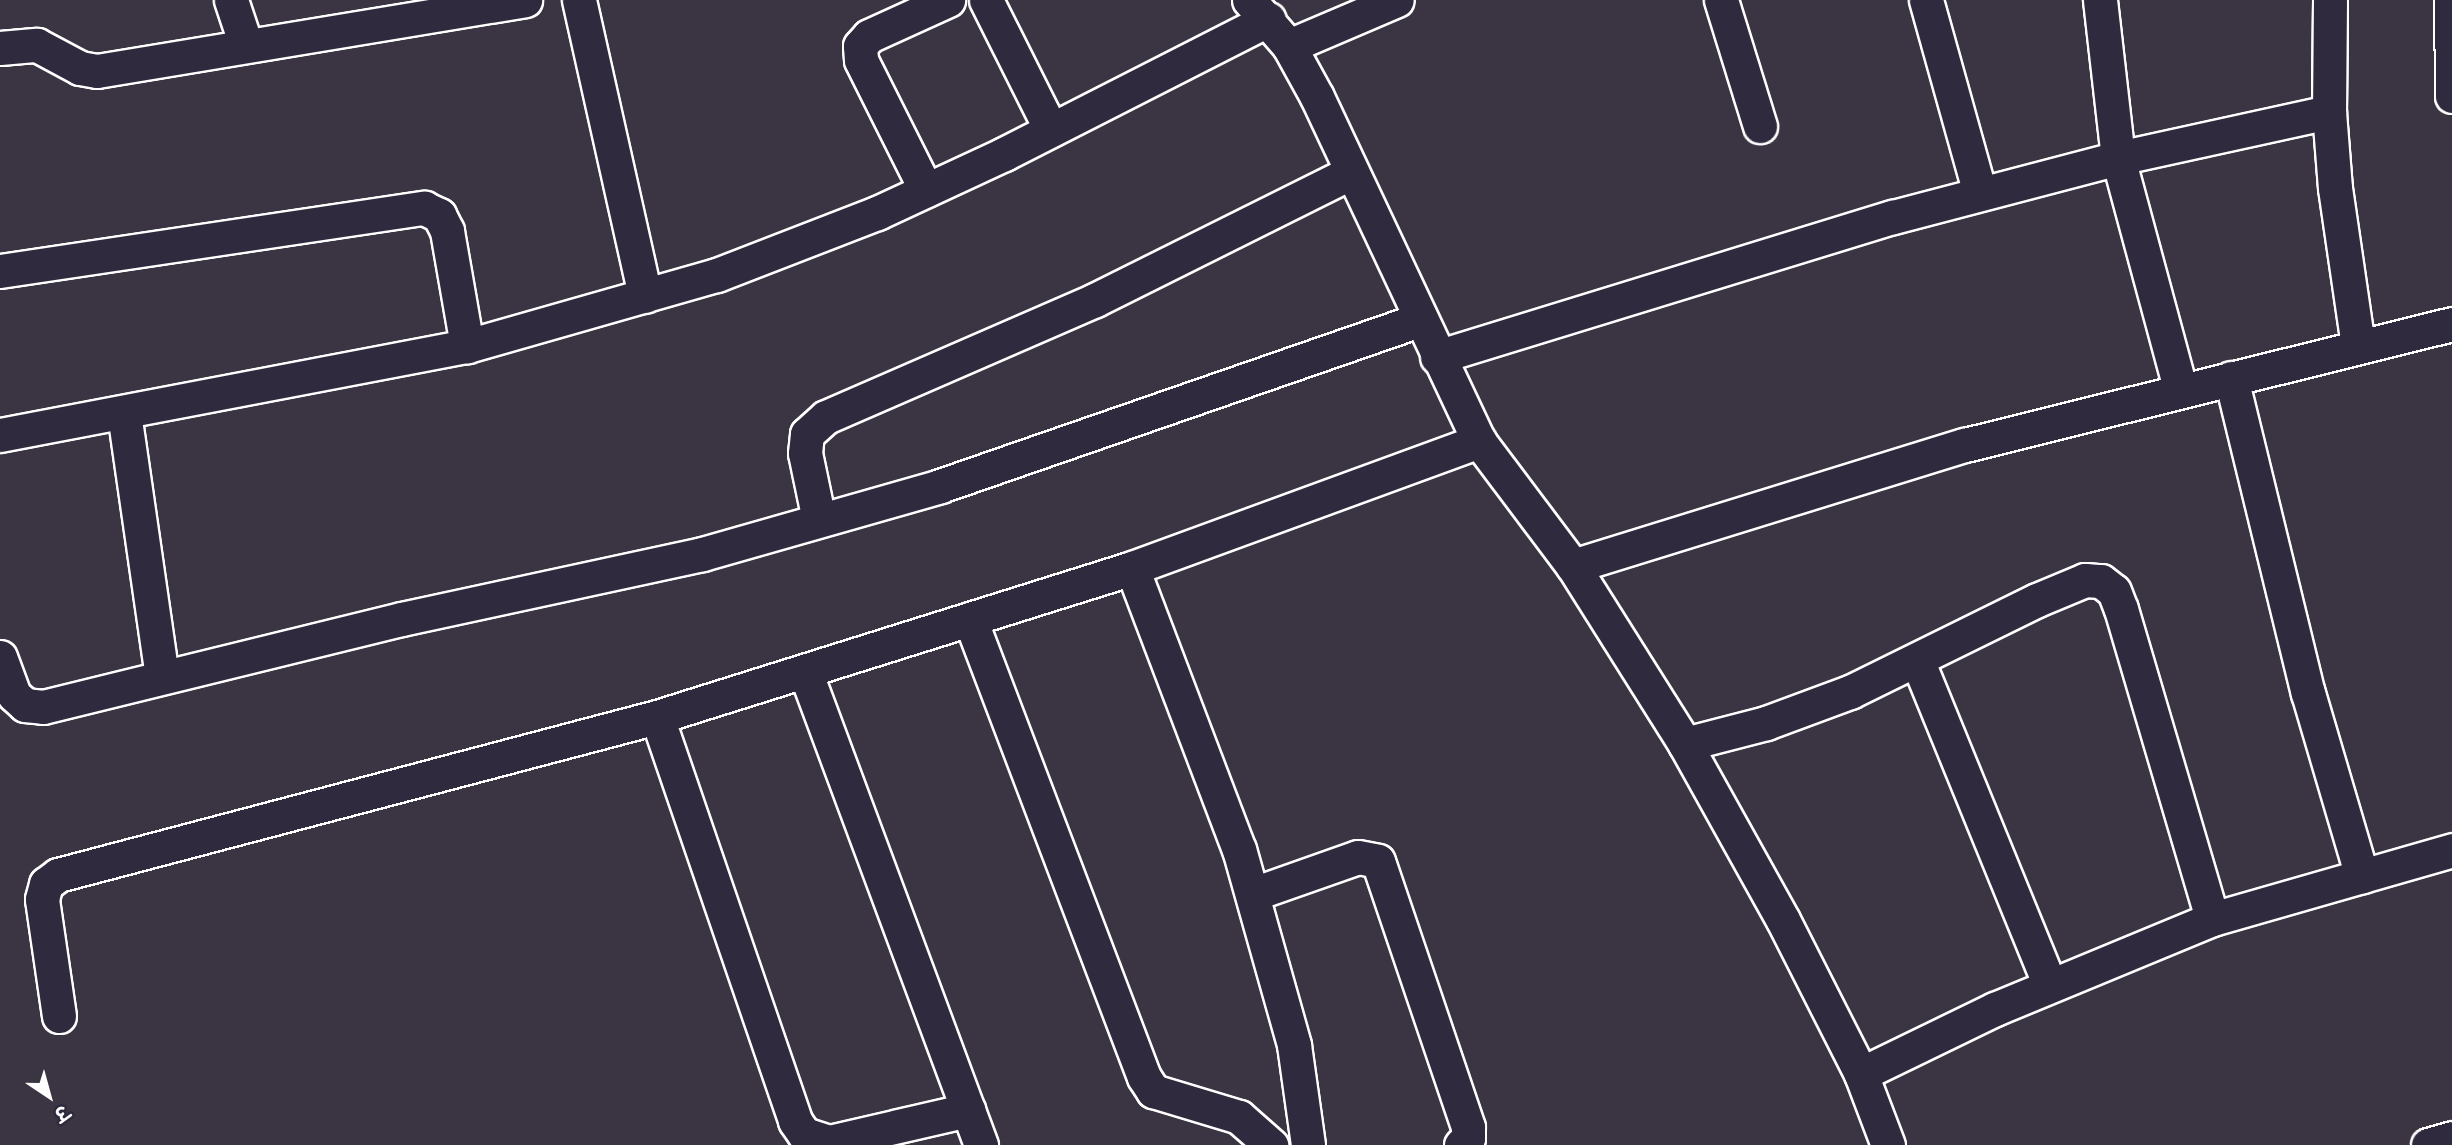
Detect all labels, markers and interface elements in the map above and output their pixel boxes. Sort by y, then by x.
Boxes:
north arrow [14,1061,84,1131]
text: उ [47,1096,76,1130]

